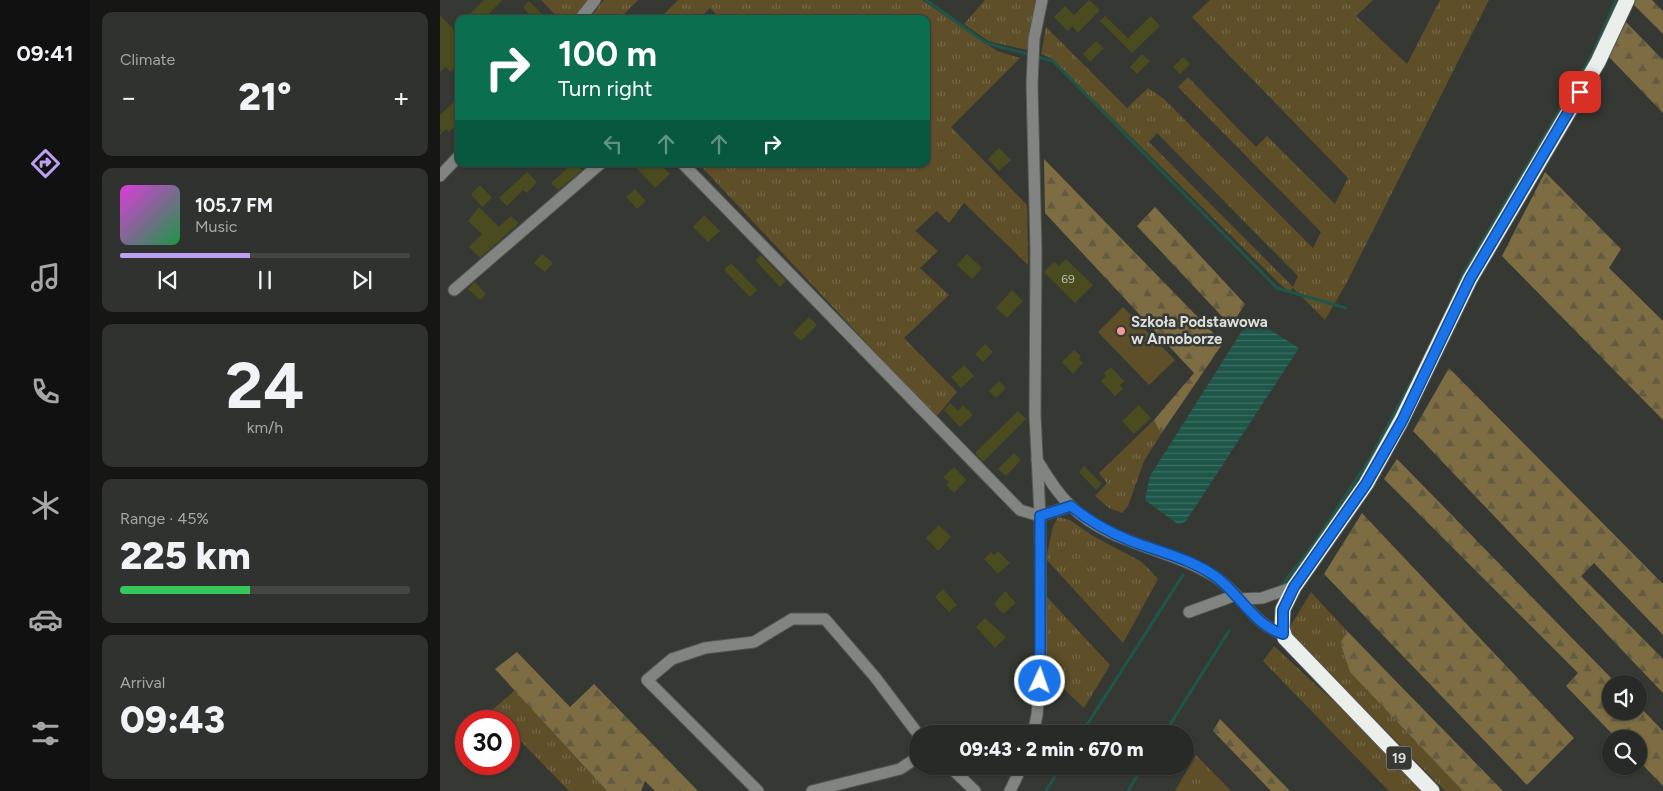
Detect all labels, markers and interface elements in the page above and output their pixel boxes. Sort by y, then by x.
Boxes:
text: 100 m [558,33,657,75]
icon: right [475,35,540,100]
text: 09:41 [17,40,73,67]
text: Climate [120,50,175,69]
pin [1559,71,1601,113]
text: 21° [238,74,292,120]
text: Turn right [558,75,653,102]
icon: arrive [1566,78,1594,106]
text: − [120,80,137,114]
text: + [393,80,410,114]
icon: left [599,130,627,158]
icon: ahead [652,130,680,158]
icon: ahead [705,130,733,158]
icon: right [758,130,786,158]
icon: directions [28,146,63,181]
text: 105.7 FM [195,194,273,217]
text: Music [195,217,237,236]
icon: music [28,260,63,295]
icon: previous [154,266,182,294]
icon: pause [251,266,279,294]
icon: next [348,266,376,294]
house number: 69 [1061,272,1075,286]
place label: Szkoła Podstawowa w Annoborze [1131,313,1268,348]
marker: Szkoła Podstawowa w Annoborze [1115,325,1127,337]
text: 24 [226,346,304,424]
icon: phone [28,374,63,409]
text: km/h [247,418,283,437]
icon: climate [28,488,63,523]
text: Range · 45% [120,509,209,528]
text: 225 km [120,533,251,579]
icon: car [28,602,63,637]
position arrow [1013,654,1065,706]
text: Arrival [120,673,165,692]
map controls [1602,675,1647,775]
button: sound [1602,675,1647,720]
text: 09:43 [120,697,225,743]
speed limit sign: 30 [455,710,520,775]
icon: filters [28,716,63,751]
button: search [1602,730,1647,775]
text: 09:43 · 2 min · 670 m [959,738,1144,761]
road number: 19 [1386,746,1412,770]

